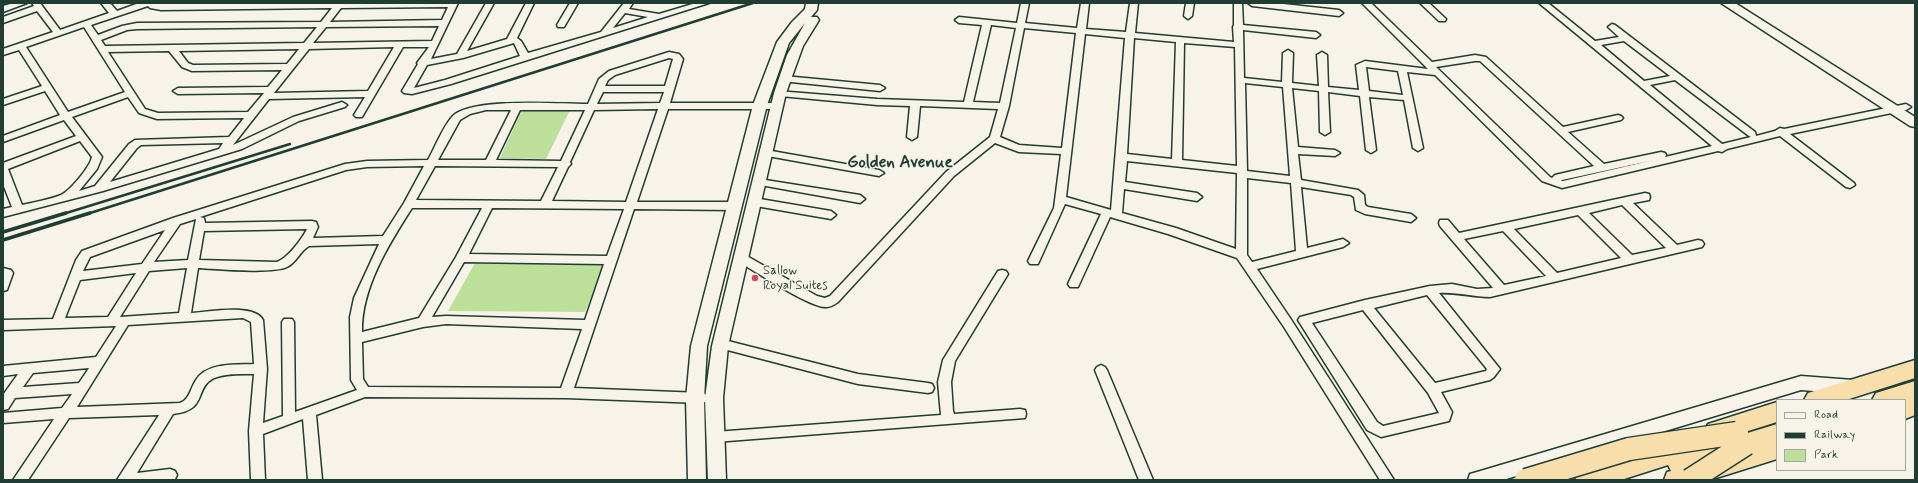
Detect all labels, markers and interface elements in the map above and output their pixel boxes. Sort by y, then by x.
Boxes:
district label: Golden Avenue [847,153,953,173]
place label: Sallow Royal Suites [763,263,828,294]
marker: Sallow Royal Suites [750,273,760,283]
legend [1776,399,1906,471]
text: Road [1814,407,1838,423]
text: Railway [1814,427,1855,443]
text: Park [1814,447,1838,463]

